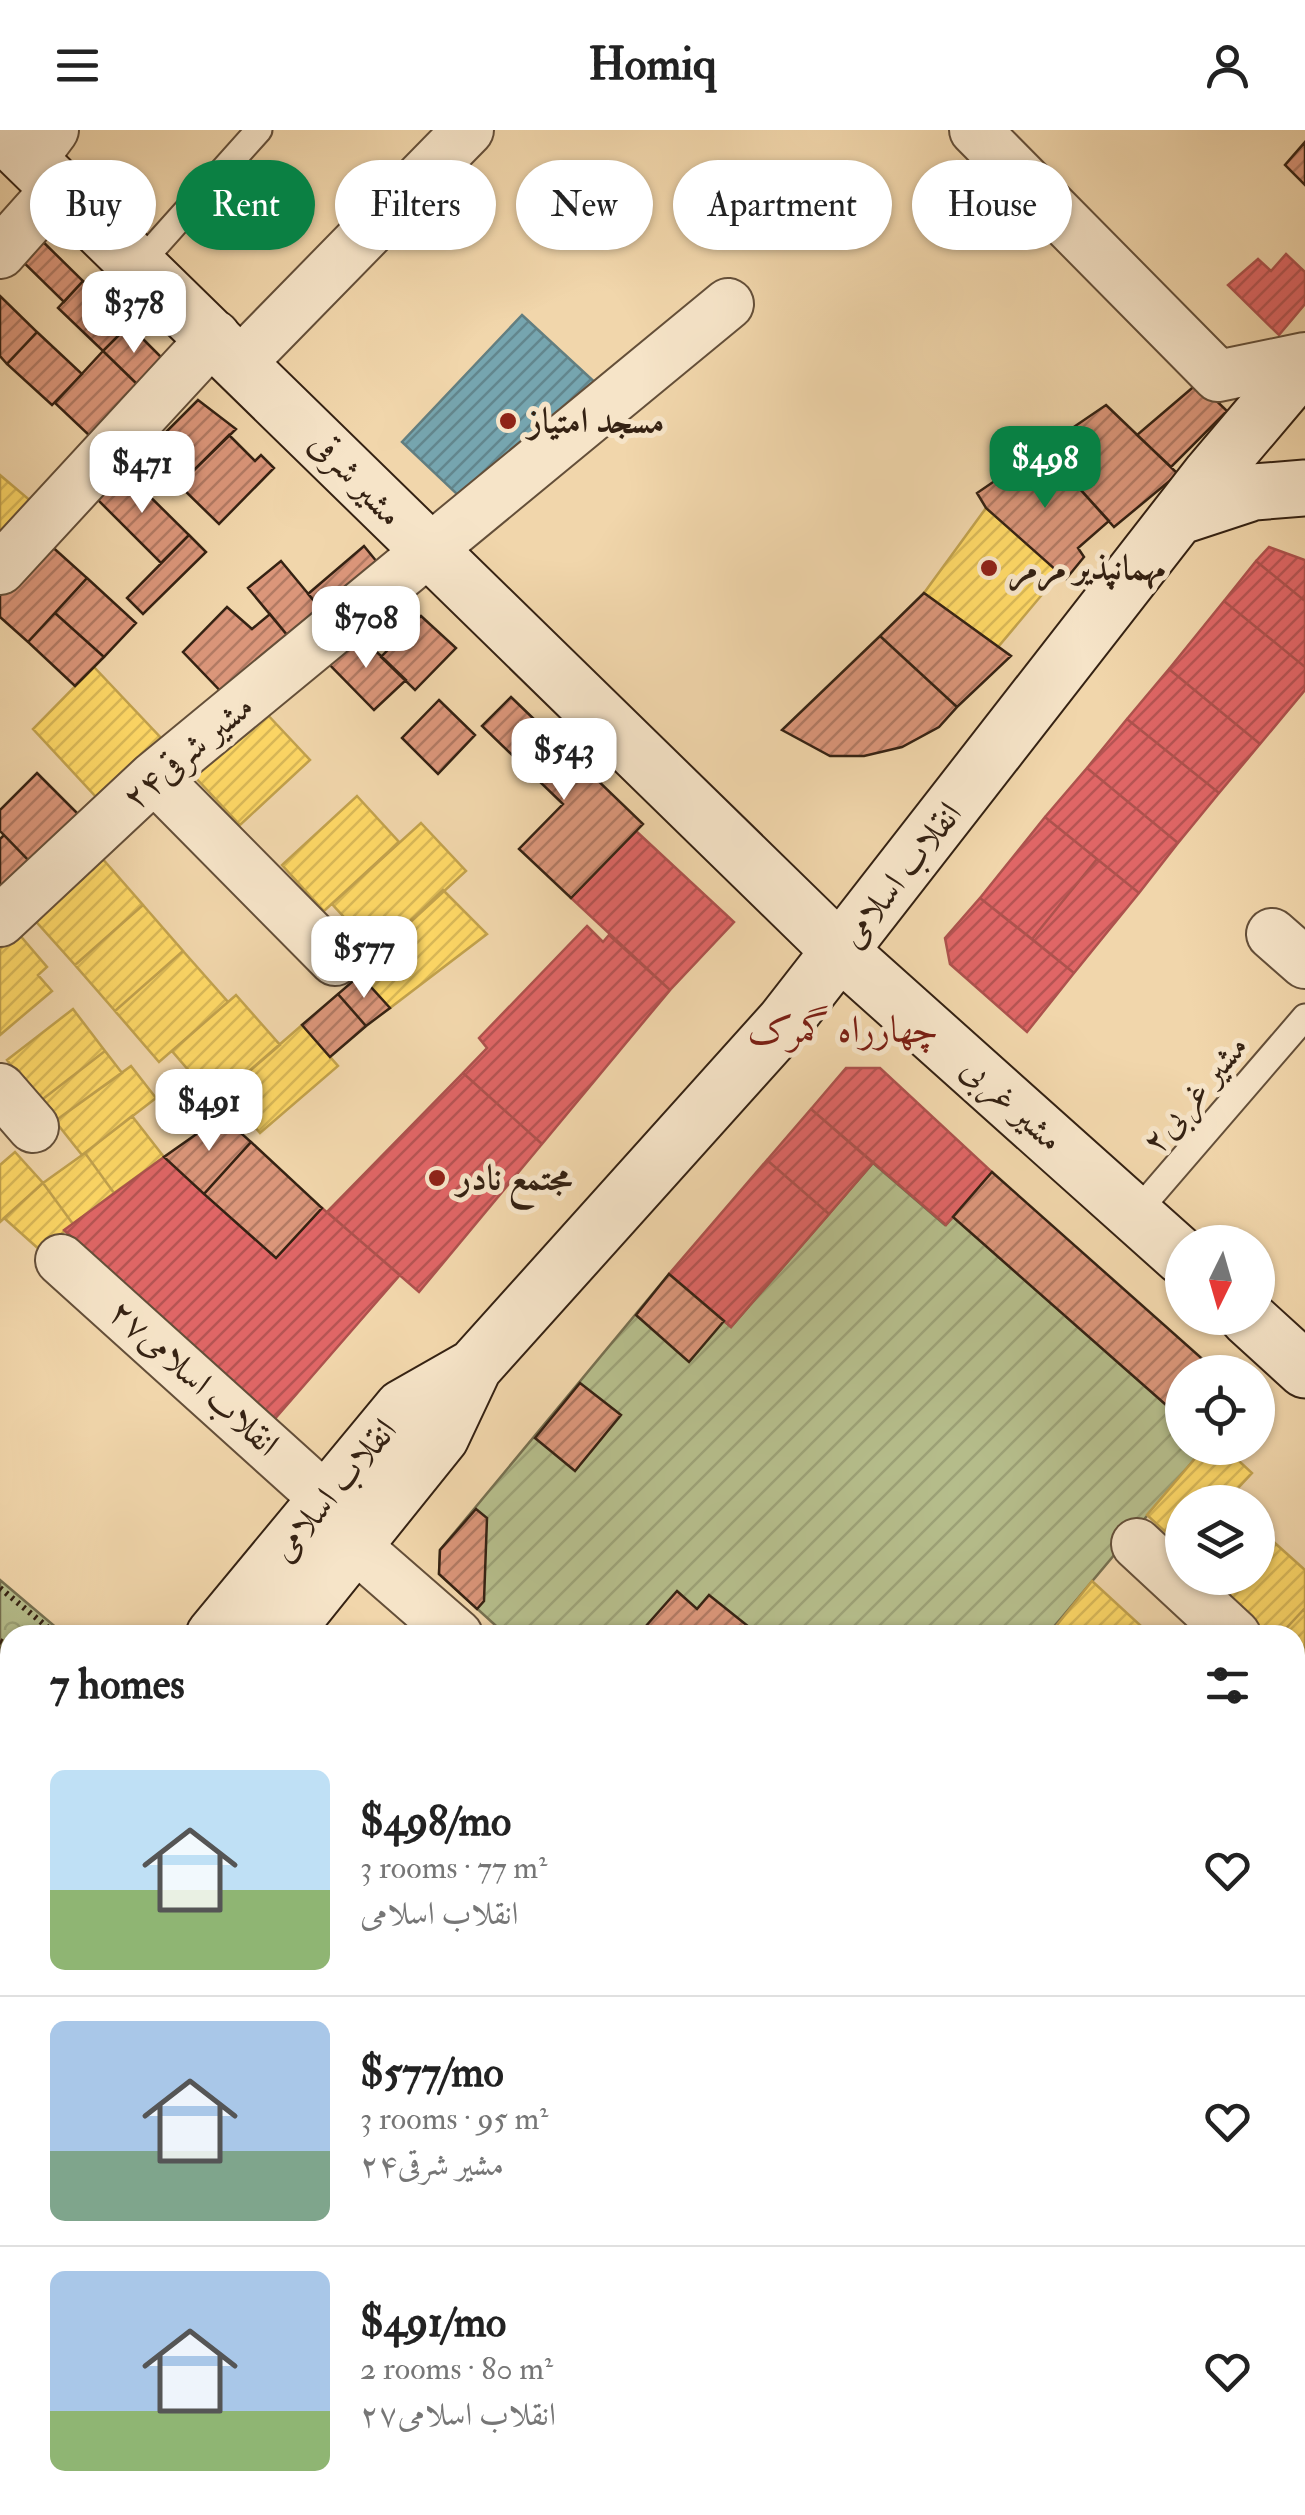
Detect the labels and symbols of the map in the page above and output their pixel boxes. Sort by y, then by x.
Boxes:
pin: $378 [75,271,193,356]
place label: مسجد امتیاز [524,399,664,443]
marker: مسجد امتیاز [497,410,519,432]
street label: مشیر شرقی [300,422,412,536]
pin: $498 [986,426,1104,511]
pin: $471 [83,431,201,516]
place label: مهمانپذیر مرمر [1009,546,1166,592]
marker: مهمانپذیر مرمر [978,557,1000,579]
pin: $708 [307,586,425,671]
street label: مشیر شرقی۲۴ [114,685,262,819]
pin: $543 [505,718,623,803]
street label: انقلاب اسلامی [830,793,972,957]
pin: $577 [305,916,423,1001]
district label: چهارراه گمرک [748,1005,938,1054]
street label: ۲مشیر غربی [1132,1025,1259,1164]
street label: مشیر غربی [951,1047,1072,1163]
pin: $491 [150,1069,268,1154]
place label: مجتمع نادر [453,1156,573,1211]
marker: مجتمع نادر [426,1167,448,1189]
north arrow [1165,1225,1275,1335]
street label: انقلاب اسلامی۲۷ [100,1290,288,1466]
street label: انقلاب اسلامی [261,1409,407,1571]

